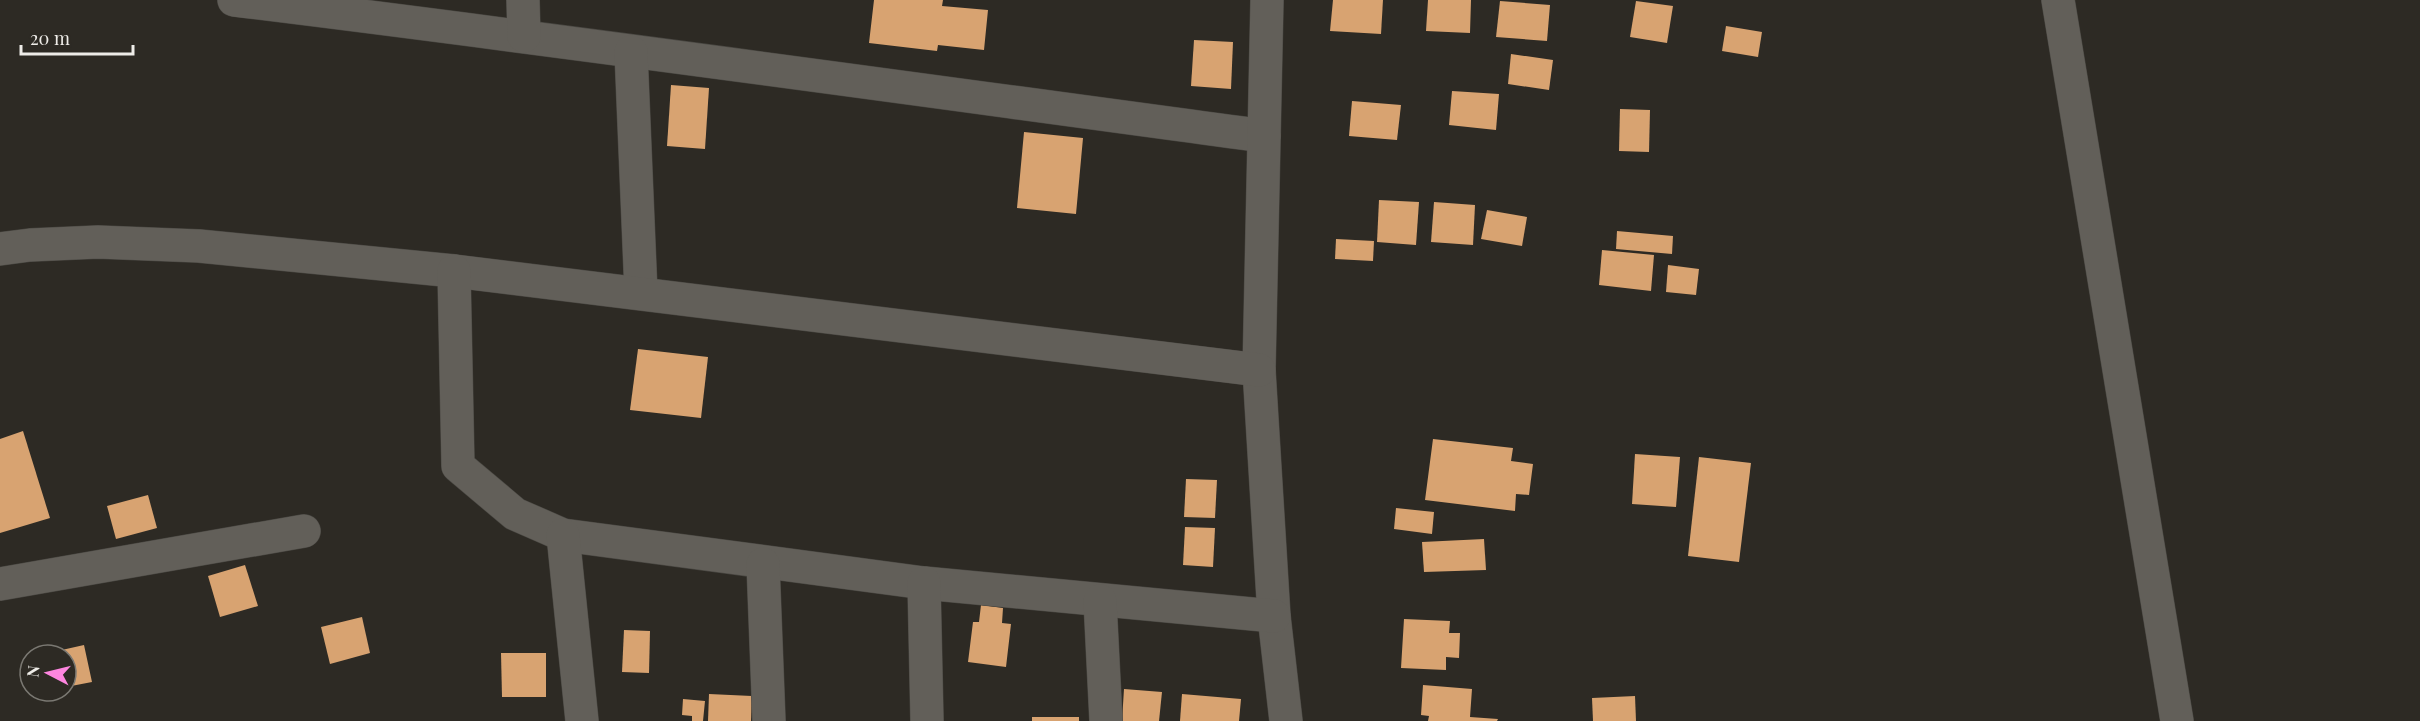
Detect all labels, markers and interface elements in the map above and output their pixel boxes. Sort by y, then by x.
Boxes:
scale bar [21,18,134,56]
text: 20 m [30,26,70,50]
north arrow [18,643,78,703]
text: N [21,664,44,678]

